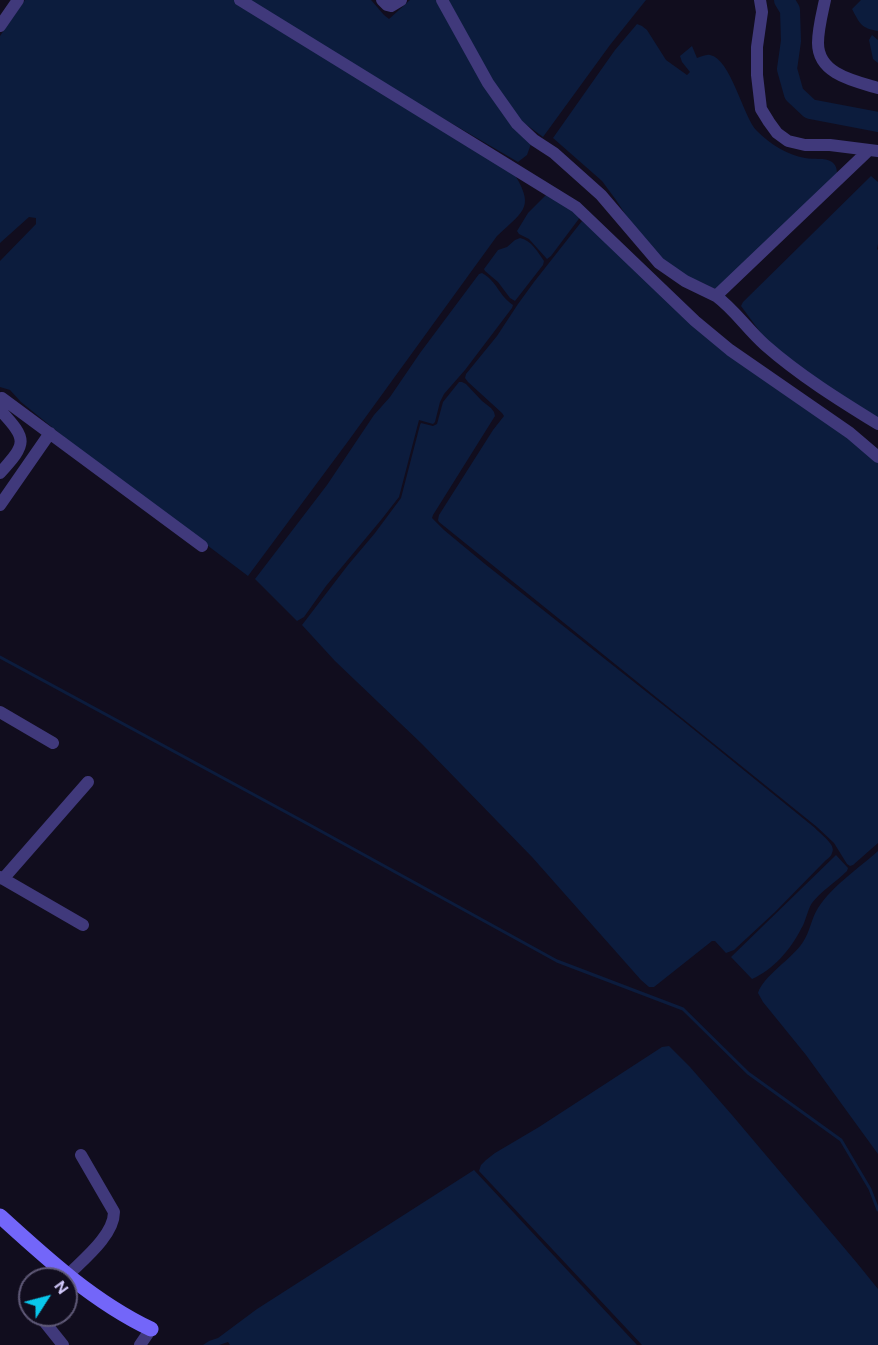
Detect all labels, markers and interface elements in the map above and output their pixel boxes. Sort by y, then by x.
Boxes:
north arrow [18,1267,78,1327]
text: N [49,1276,73,1298]

